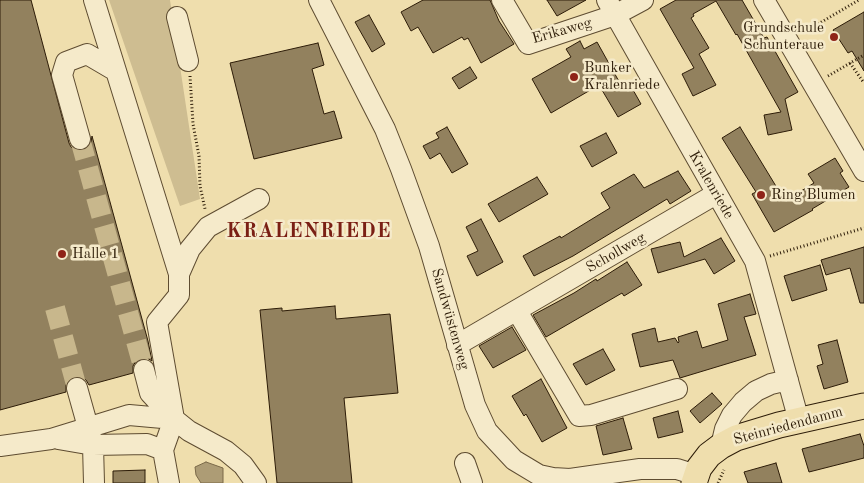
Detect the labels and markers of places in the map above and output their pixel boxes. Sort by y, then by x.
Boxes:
place label: Grundschule Schunteraue [743,19,824,54]
marker: Grundschule Schunteraue [828,31,840,43]
place label: Bunker Kralenriede [584,59,660,94]
marker: Bunker Kralenriede [568,71,580,83]
place label: Ring Blumen [771,186,856,204]
marker: Ring Blumen [755,189,767,201]
place label: Halle 1 [72,245,119,263]
marker: Halle 1 [56,248,68,260]

